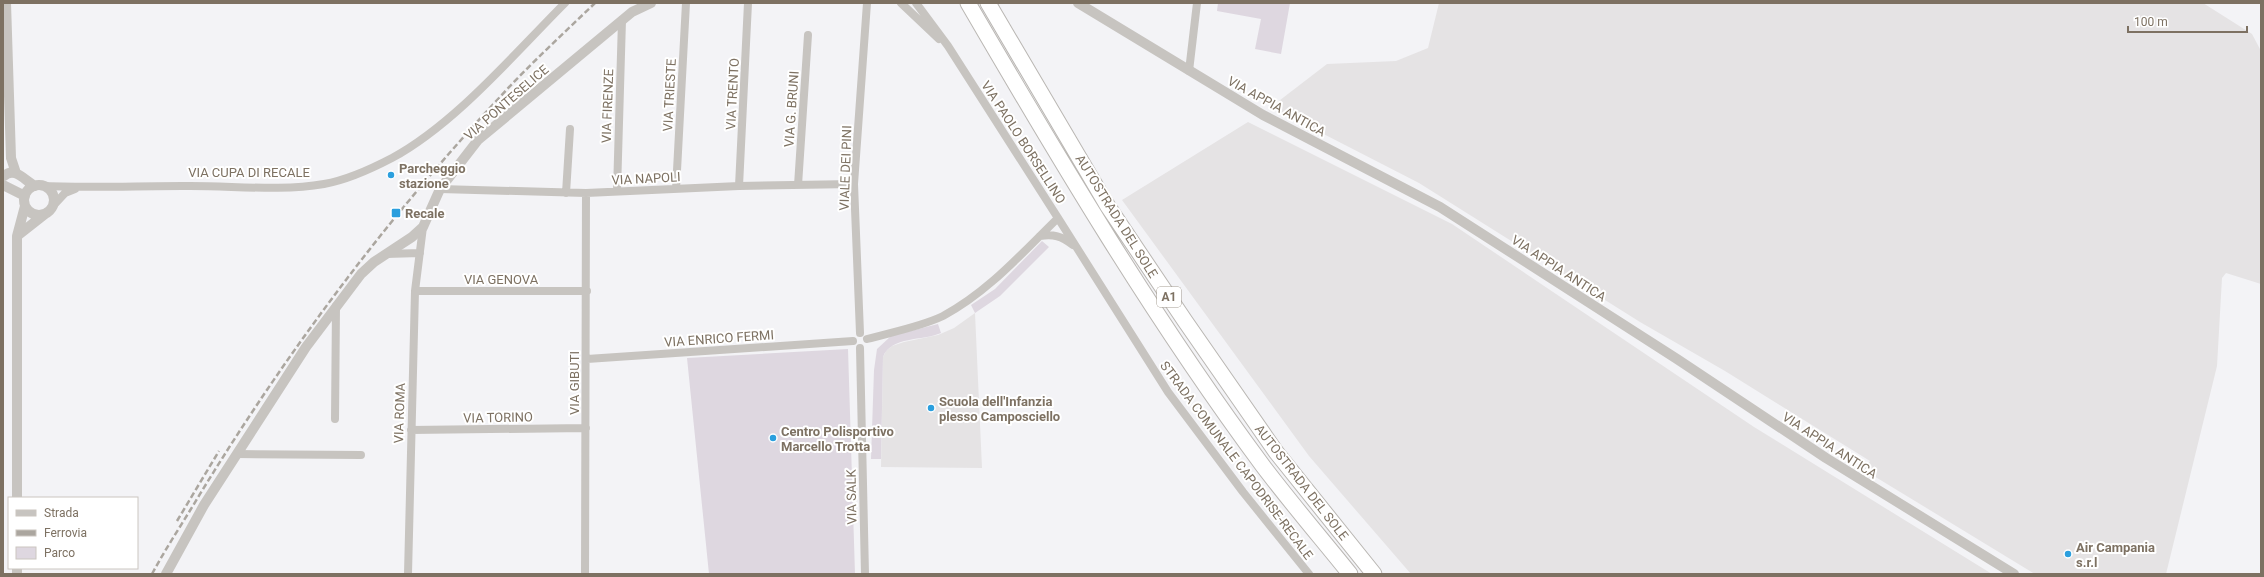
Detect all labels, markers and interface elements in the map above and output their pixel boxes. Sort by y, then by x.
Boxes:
scale bar [2128,8,2247,34]
text: 100 m [2134,15,2168,29]
street label: VIA TRIESTE [660,58,679,132]
street label: VIA TRENTO [723,58,742,130]
street label: VIA PONTESELICE [461,62,551,143]
street label: VIA FIRENZE [599,69,616,143]
street label: VIA G. BRUNI [781,70,802,148]
street label: VIA APPIA ANTICA [1225,73,1329,140]
street label: VIA PAOLO BORSELLINO [978,78,1069,206]
street label: VIALE DEI PINI [837,125,854,211]
street label: AUTOSTRADA DEL SOLE [1072,152,1161,281]
place label: Parcheggio stazione [399,161,466,191]
street label: VIA CUPA DI RECALE [188,165,310,180]
street label: VIA NAPOLI [611,169,681,188]
marker: Parcheggio stazione [386,170,396,180]
place label: Recale [405,206,445,221]
marker: Recale [390,207,402,219]
street label: VIA APPIA ANTICA [1509,232,1609,305]
street label: VIA GENOVA [464,272,539,287]
road number: A1 [1157,287,1181,307]
street label: VIA ENRICO FERMI [664,327,774,350]
street label: VIA GIBUTI [567,351,582,415]
street label: STRADA COMUNALE CAPODRISE-RECALE [1157,358,1316,562]
street label: VIA ROMA [391,382,408,444]
place label: Scuola dell'Infanzia plesso Camposciello [939,394,1060,424]
marker: Scuola dell'Infanzia plesso Camposciello [926,403,936,413]
street label: VIA TORINO [463,409,533,426]
street label: VIA APPIA ANTICA [1780,409,1880,482]
street label: AUTOSTRADA DEL SOLE [1252,422,1351,543]
place label: Centro Polisportivo Marcello Trotta [781,424,894,454]
marker: Centro Polisportivo Marcello Trotta [768,433,778,443]
street label: VIA SALK [844,469,859,525]
legend [8,497,138,569]
text: Strada [44,506,79,520]
text: Ferrovia [44,526,87,540]
place label: Air Campania s.r.l [2076,540,2155,570]
text: Parco [44,546,75,560]
marker: Air Campania s.r.l [2063,549,2073,559]

